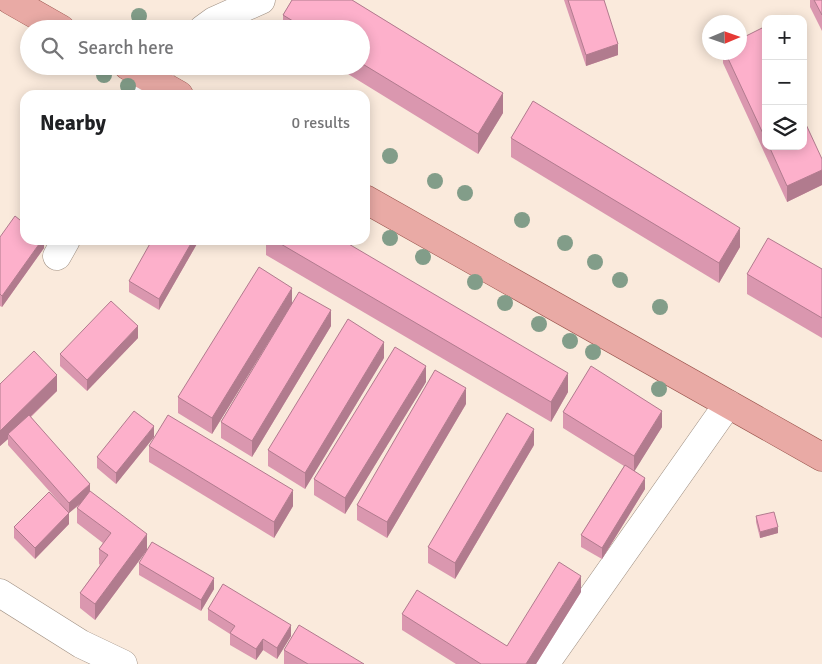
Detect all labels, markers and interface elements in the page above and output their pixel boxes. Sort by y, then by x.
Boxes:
north arrow [702,15,747,60]
map controls [762,15,807,150]
button: + [762,15,807,60]
search box [20,20,370,75]
icon: search [38,34,66,62]
text: Search here [78,36,174,60]
button: − [762,60,807,105]
button: layers [762,105,807,150]
text: Nearby [40,110,106,136]
text: 0 results [291,113,350,133]

